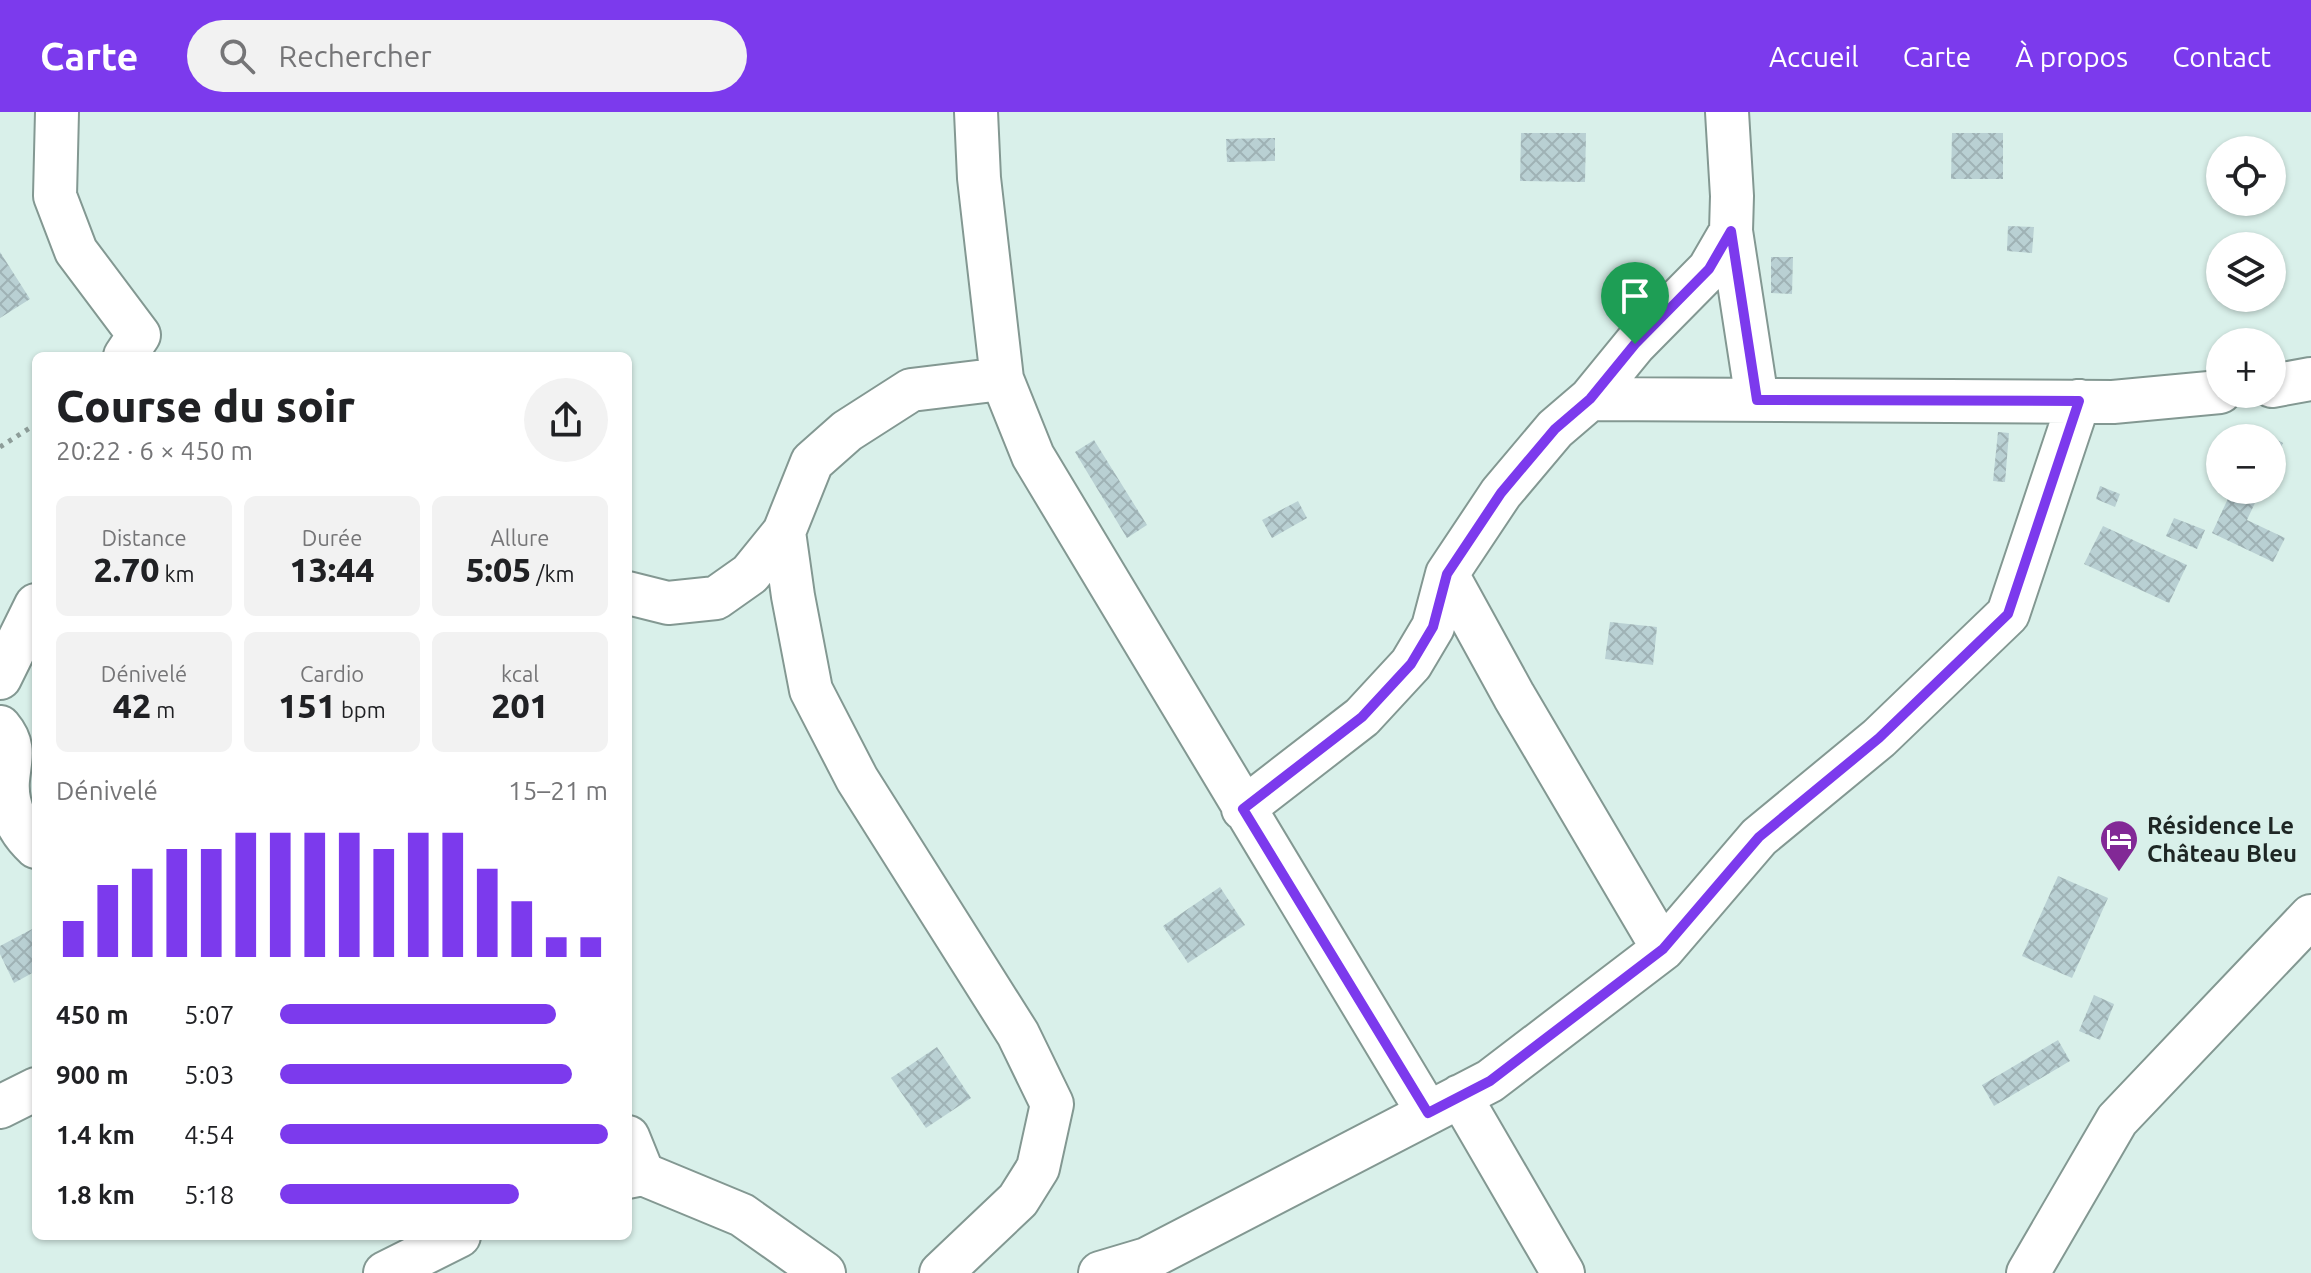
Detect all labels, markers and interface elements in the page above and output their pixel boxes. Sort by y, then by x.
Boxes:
search box [187,20,747,92]
icon: search [215,34,259,78]
text: Carte [40,35,139,77]
text: Rechercher [279,39,432,73]
text: Accueil [1769,41,1859,72]
text: Carte [1903,41,1971,72]
text: À propos [2015,41,2128,72]
text: Contact [2172,41,2271,72]
map controls [2206,136,2286,504]
button: locate [2206,136,2286,216]
button: layers [2206,232,2286,312]
pin [1601,262,1669,344]
icon: arrive [1613,274,1657,318]
button: + [2206,328,2286,408]
button: share [524,378,608,462]
text: Course du soir [56,381,355,430]
button: − [2206,424,2286,504]
text: 20:22 · 6 × 450 m [56,436,253,465]
text: Distance [101,525,187,550]
text: Durée [302,525,362,550]
text: Allure [491,525,549,550]
text: 2.70 [93,550,159,588]
text: 13:44 [289,550,375,588]
text: 5:05 [465,550,531,588]
text: km [159,561,195,586]
text: /km [531,561,575,586]
text: Dénivelé [101,661,187,686]
text: Cardio [300,661,364,686]
text: kcal [501,661,539,686]
text: 42 [113,686,151,724]
text: 151 [278,686,336,724]
text: 201 [491,686,549,724]
text: m [151,697,175,722]
text: bpm [336,697,386,722]
text: Dénivelé [56,776,158,805]
text: 15–21 m [508,776,608,805]
place label: Résidence Le Château Bleu [2147,812,2297,867]
hotel icon: Résidence Le Château Bleu [2098,818,2140,873]
text: 450 m [56,1000,129,1029]
text: 5:07 [184,1000,234,1029]
text: 900 m [56,1060,129,1089]
text: 5:03 [184,1060,234,1089]
text: 1.4 km [56,1120,135,1149]
text: 4:54 [184,1120,234,1149]
text: 1.8 km [56,1180,135,1209]
text: 5:18 [184,1180,234,1209]

